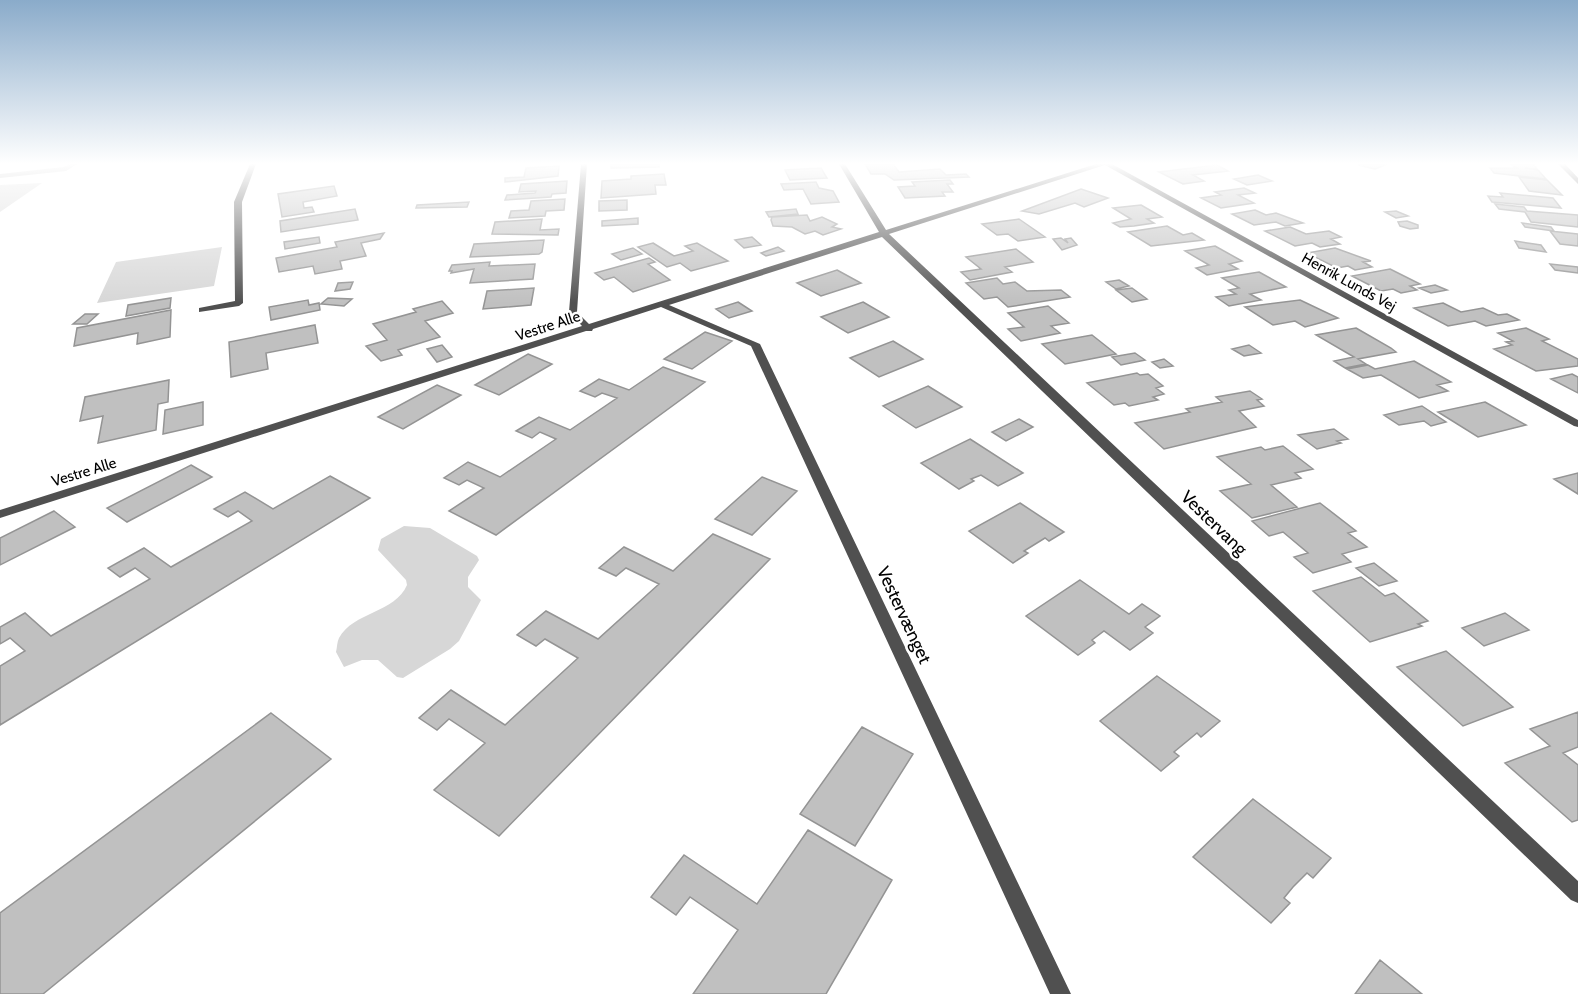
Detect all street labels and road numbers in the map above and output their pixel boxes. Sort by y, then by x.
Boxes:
street label: Henrik Lunds Vej [1299,249,1399,315]
street label: Vestre Alle [514,307,583,345]
street label: Vestre Alle [50,454,119,490]
street label: Vestervang [1176,486,1253,561]
street label: Vestervænget [872,563,936,667]

